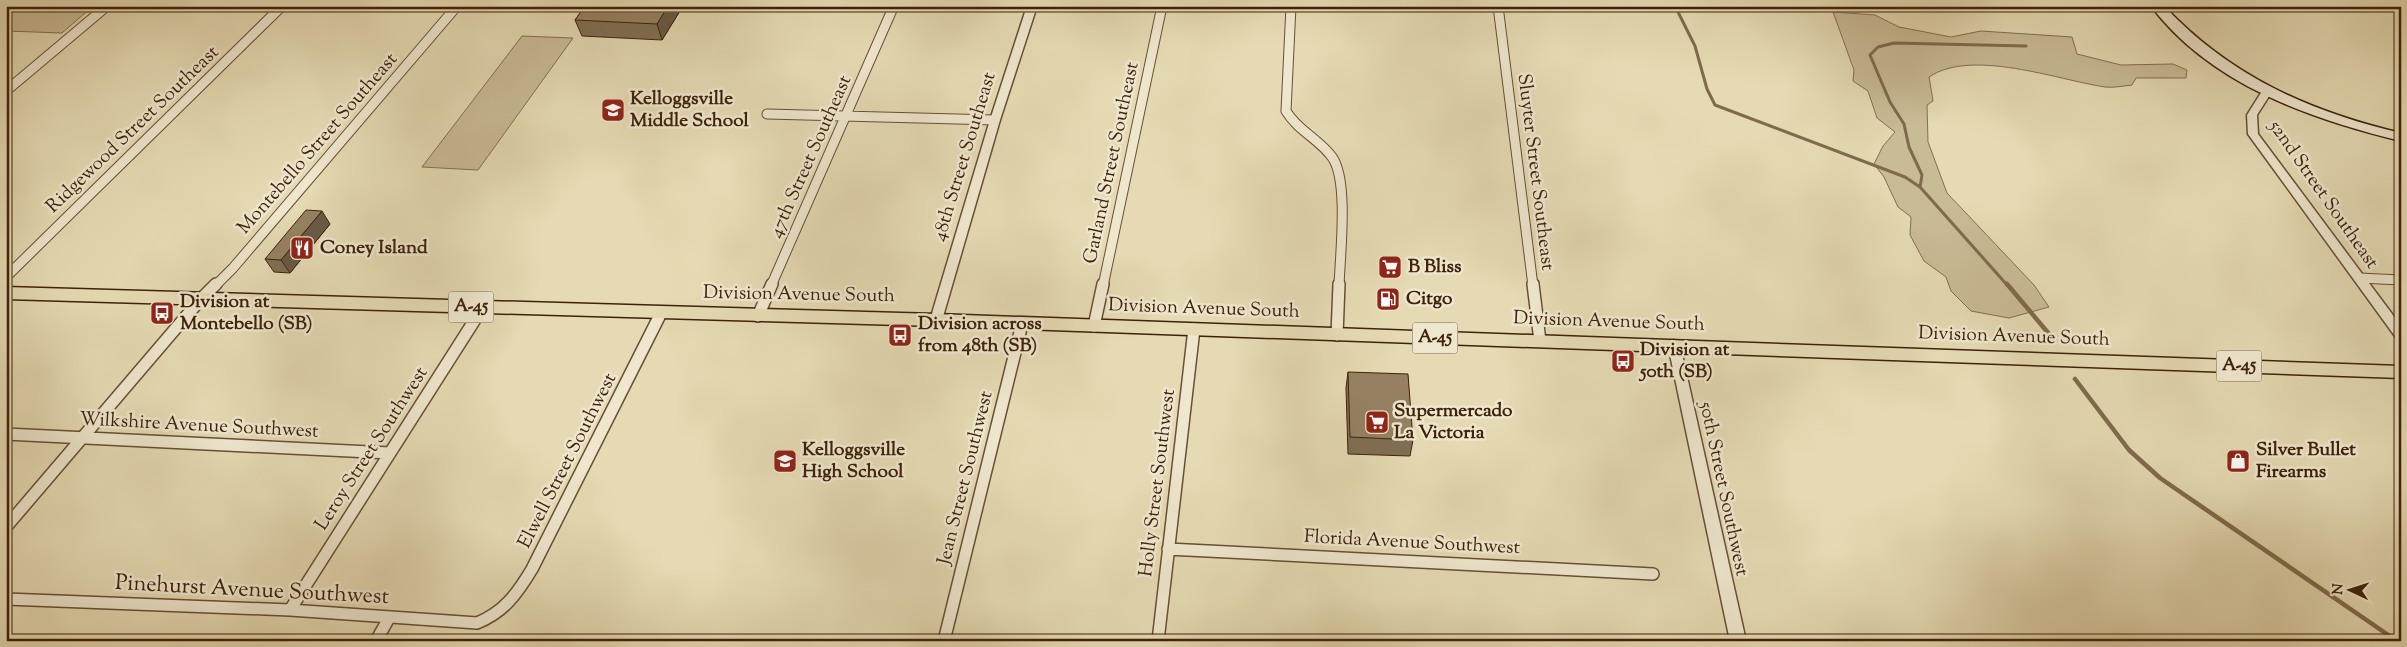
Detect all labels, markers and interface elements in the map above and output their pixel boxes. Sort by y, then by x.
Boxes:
street label: Ridgewood Street Southeast [40,40,226,220]
street label: Montebello Street Southeast [232,47,405,241]
street label: Garland Street Southeast [1077,59,1147,266]
street label: 48th Street Southeast [926,69,1004,245]
street label: 47th Street Southeast [763,71,859,243]
street label: Sluyter Street Southeast [1510,72,1561,272]
place label: Kelloggsville Middle School [630,86,750,135]
school or university icon: Kelloggsville Middle School [600,97,626,123]
street label: 52nd Street Southeast [2261,114,2385,275]
restaurant icon: Coney Island [289,235,315,261]
place label: Coney Island [320,235,428,262]
supermarket icon: B Bliss [1377,254,1403,280]
place label: B Bliss [1408,254,1462,281]
street label: Division Avenue South [703,280,895,310]
fuel station icon: Citgo [1375,286,1401,312]
place label: Citgo [1406,286,1453,313]
place label: Division at Montebello (SB) [180,289,312,338]
road number: A-45 [448,292,494,322]
street label: Division Avenue South [1108,292,1300,326]
bus stop icon: Division at Montebello (SB) [149,300,175,326]
street label: Division Avenue South [1513,305,1705,339]
place label: Division across from 48th (SB) [918,311,1042,360]
street label: Division Avenue South [1918,320,2110,354]
bus stop icon: Division across from 48th (SB) [887,322,913,348]
road number: A-45 [1412,322,1458,353]
place label: Division at 50th (SB) [1638,337,1730,386]
bus stop icon: Division at 50th (SB) [1610,348,1636,374]
road number: A-45 [2216,351,2262,382]
street label: Leroy Street Southwest [309,361,435,536]
street label: Elwell Street Southwest [512,368,624,553]
street label: Holly Street Southwest [1133,387,1183,578]
street label: Jean Street Southwest [931,388,1001,569]
place label: Supermercado La Victoria [1394,398,1513,447]
street label: 50th Street Southwest [1691,398,1755,579]
street label: Wilkshire Avenue Southwest [79,406,320,446]
supermarket icon: Supermercado La Victoria [1364,409,1390,435]
place label: Kelloggsville High School [802,437,905,486]
place label: Silver Bullet Firearms [2256,437,2356,486]
school or university icon: Kelloggsville High School [772,448,798,474]
shop icon: Silver Bullet Firearms [2225,448,2251,474]
street label: Florida Avenue Southwest [1303,524,1521,562]
north arrow [2324,564,2374,614]
street label: Pinehurst Avenue Southwest [114,568,390,614]
text: N [2329,583,2349,596]

